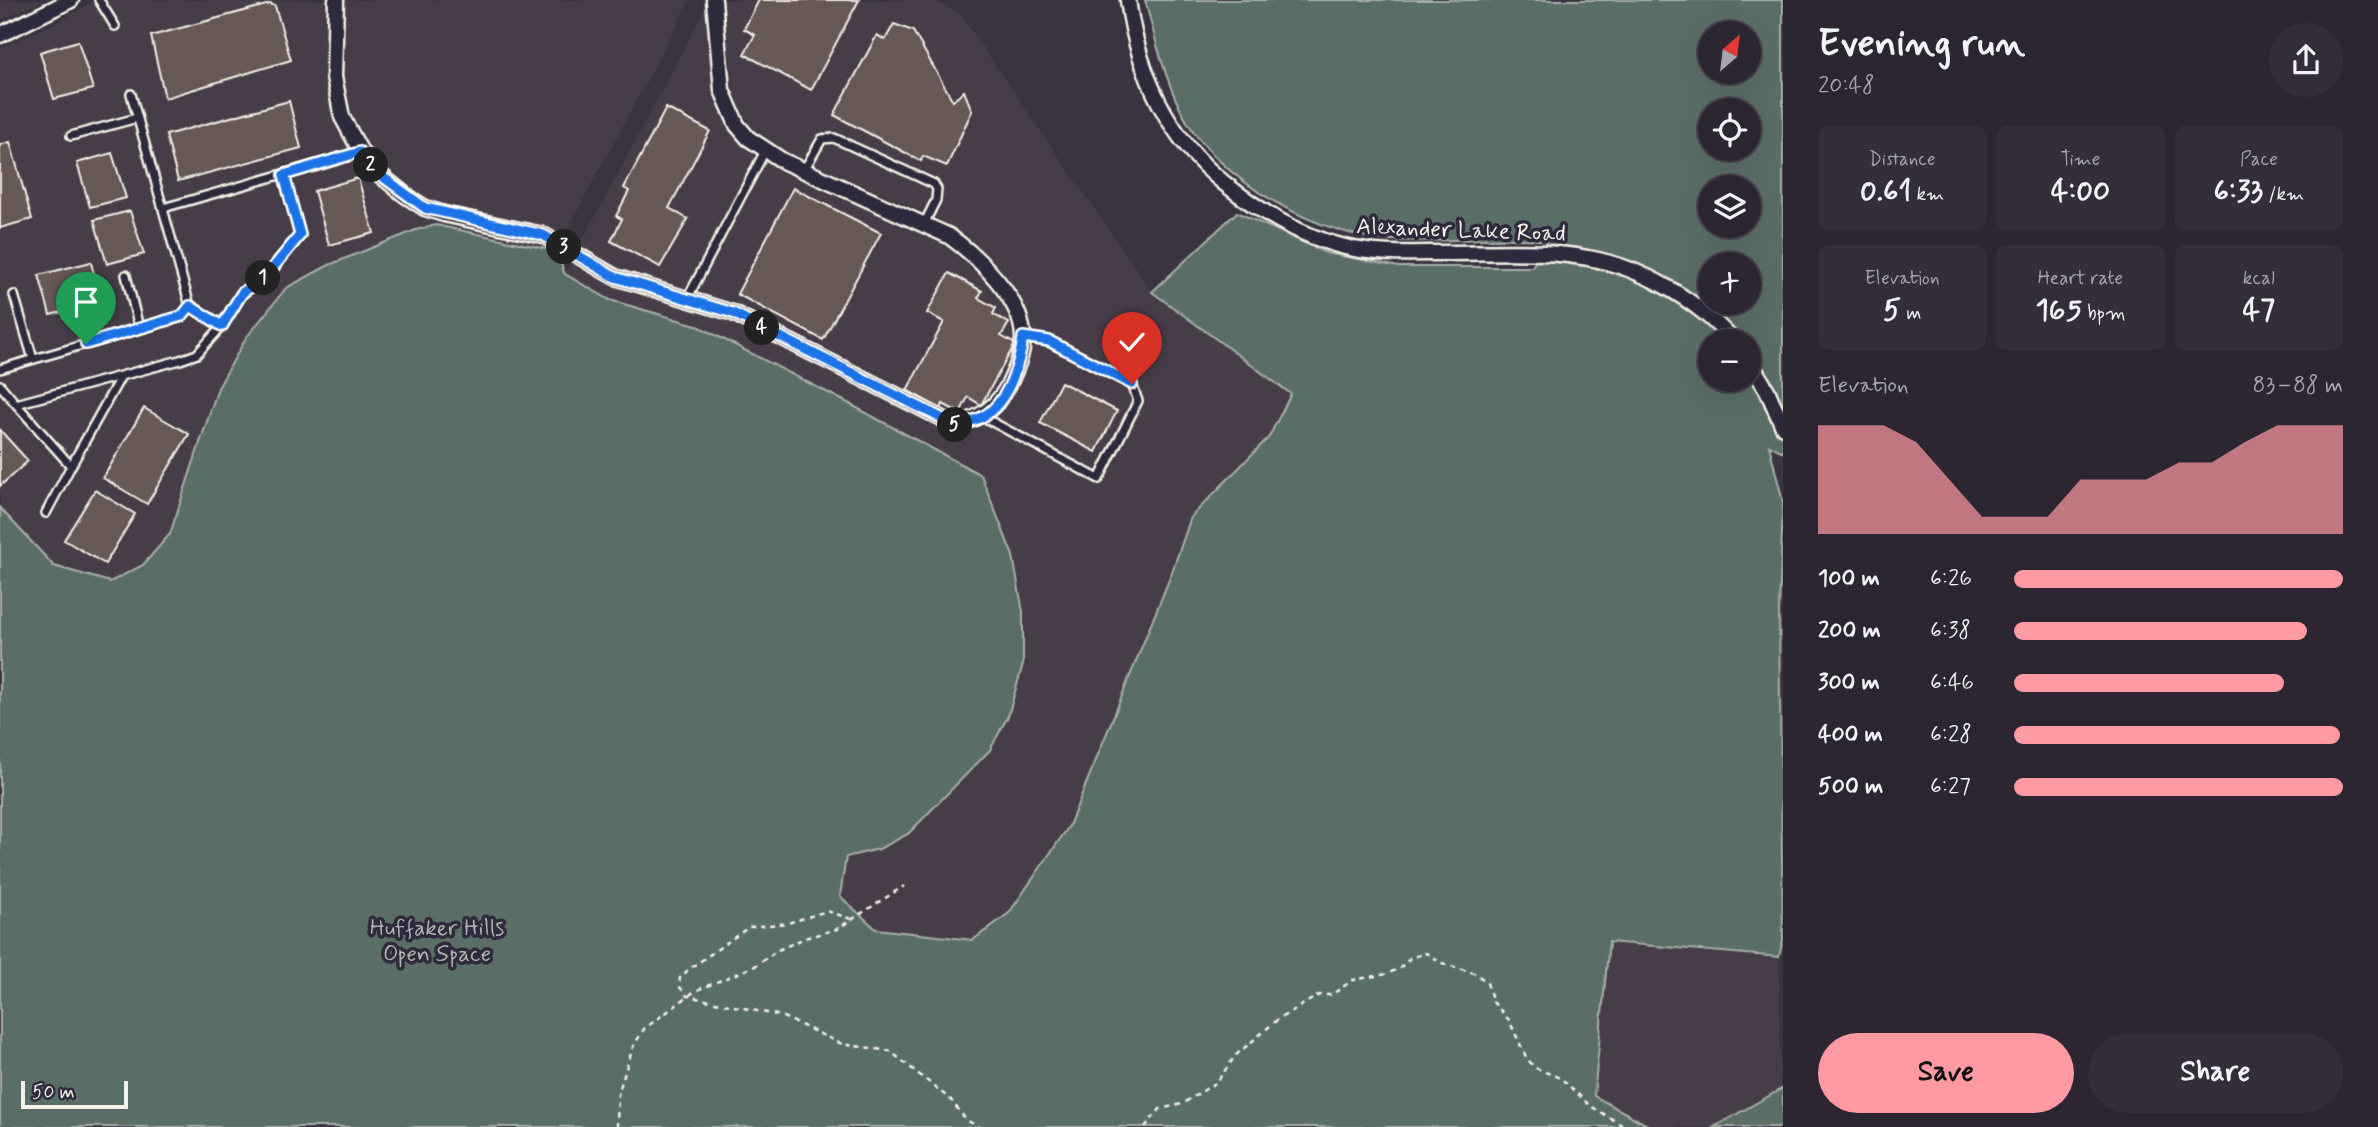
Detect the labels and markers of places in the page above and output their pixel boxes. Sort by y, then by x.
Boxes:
pin: 2 [354,148,388,182]
pin: 3 [546,230,582,264]
pin: 1 [246,260,280,296]
pin [56,272,116,344]
pin: 4 [744,310,780,346]
pin [1102,312,1162,384]
pin: 5 [937,408,972,442]

